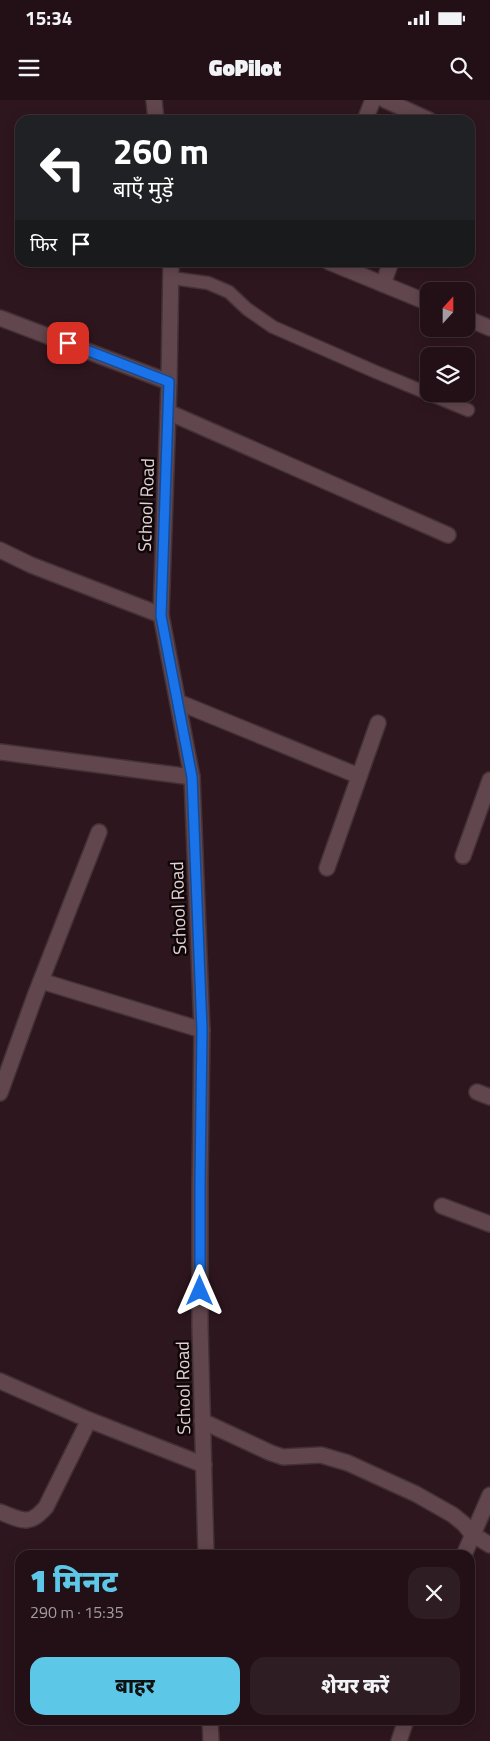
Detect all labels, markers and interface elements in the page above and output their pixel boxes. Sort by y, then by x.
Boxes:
text: 15:34 [25,3,72,32]
text: GoPilot [209,51,281,85]
icon: menu [15,54,43,82]
icon: search [447,54,475,82]
text: 260 m [113,124,209,178]
icon: left [30,135,95,200]
text: बाएँ मुड़ें [113,172,173,206]
text: फिर [30,229,57,258]
icon: arrive [67,230,95,258]
north arrow [420,282,475,338]
map controls [420,282,475,402]
pin [47,322,89,364]
icon: arrive [54,329,82,357]
button: layers [420,347,475,402]
street label: School Road [131,458,161,552]
street label: School Road [163,861,193,955]
position arrow [173,1264,225,1316]
street label: School Road [169,1341,197,1435]
text: 1 मिनट [30,1558,118,1604]
button: close [408,1567,460,1619]
text: 290 m · 15:35 [30,1600,124,1624]
button: बाहर [30,1657,240,1715]
button: शेयर करें [250,1657,460,1715]

